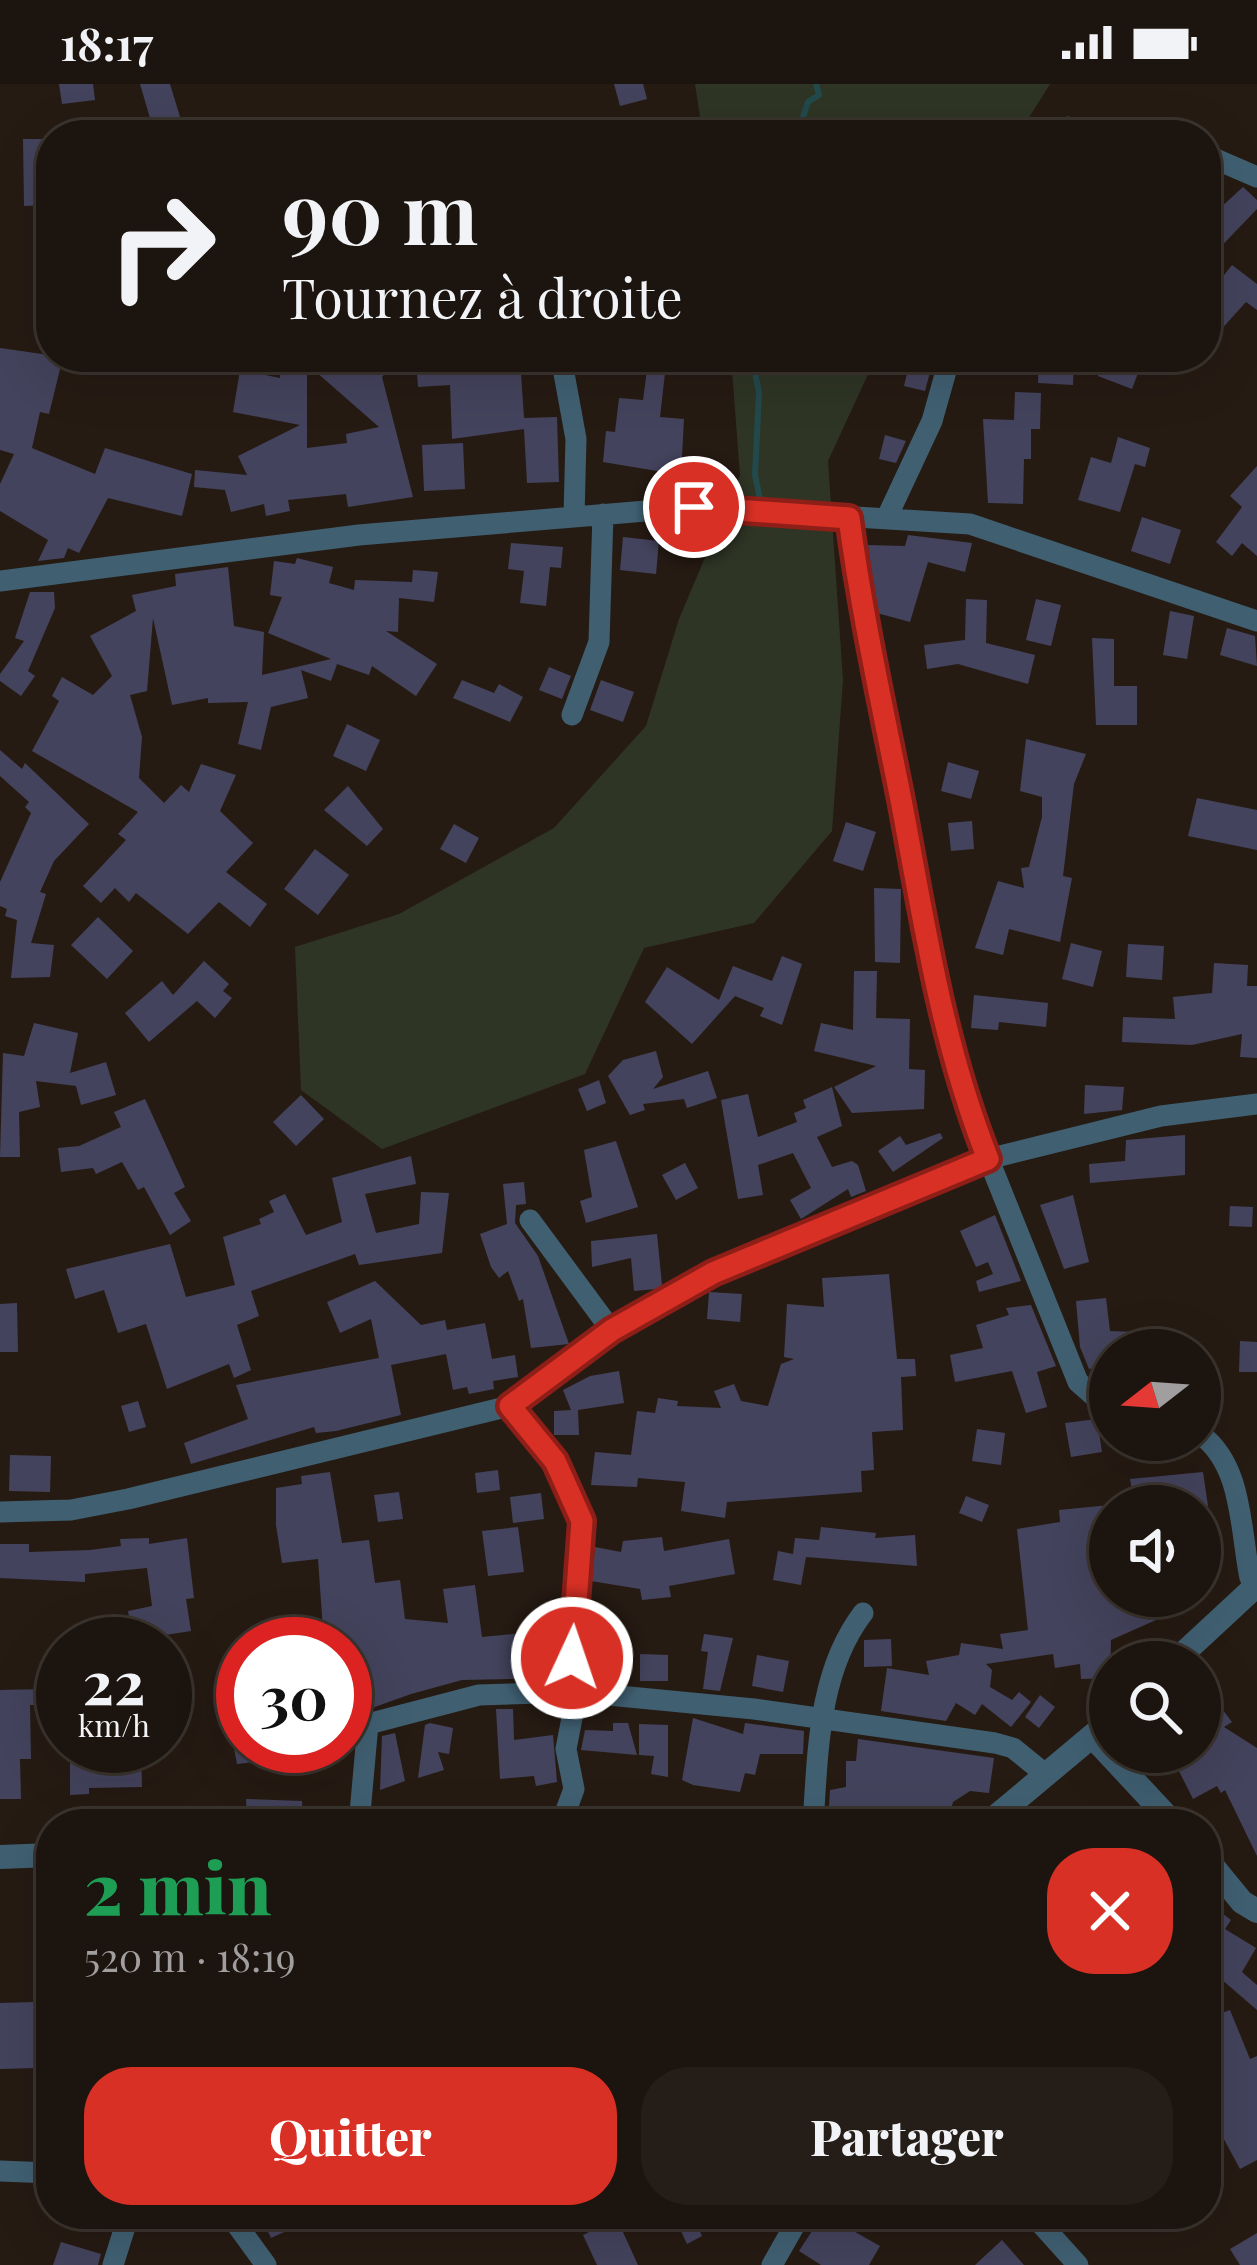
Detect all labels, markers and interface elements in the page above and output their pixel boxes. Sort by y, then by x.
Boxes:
text: 18:17 [60,12,153,72]
text: 90 m [282,154,478,266]
icon: right [84,168,240,324]
text: Tournez à droite [282,261,683,333]
pin [643,456,745,558]
icon: arrive [661,474,727,540]
north arrow [1089,1329,1221,1461]
map controls [1089,1329,1221,1773]
button: sound [1089,1485,1221,1617]
position arrow [509,1595,635,1721]
speed limit sign: 30 [216,1617,372,1773]
text: 22 [83,1640,145,1720]
button: search [1089,1641,1221,1773]
text: km/h [78,1705,150,1745]
text: 2 min [84,1837,272,1933]
button: close [1047,1848,1173,1974]
text: 520 m · 18:19 [84,1930,296,1982]
button: Quitter [84,2067,617,2205]
button: Partager [641,2067,1173,2205]

